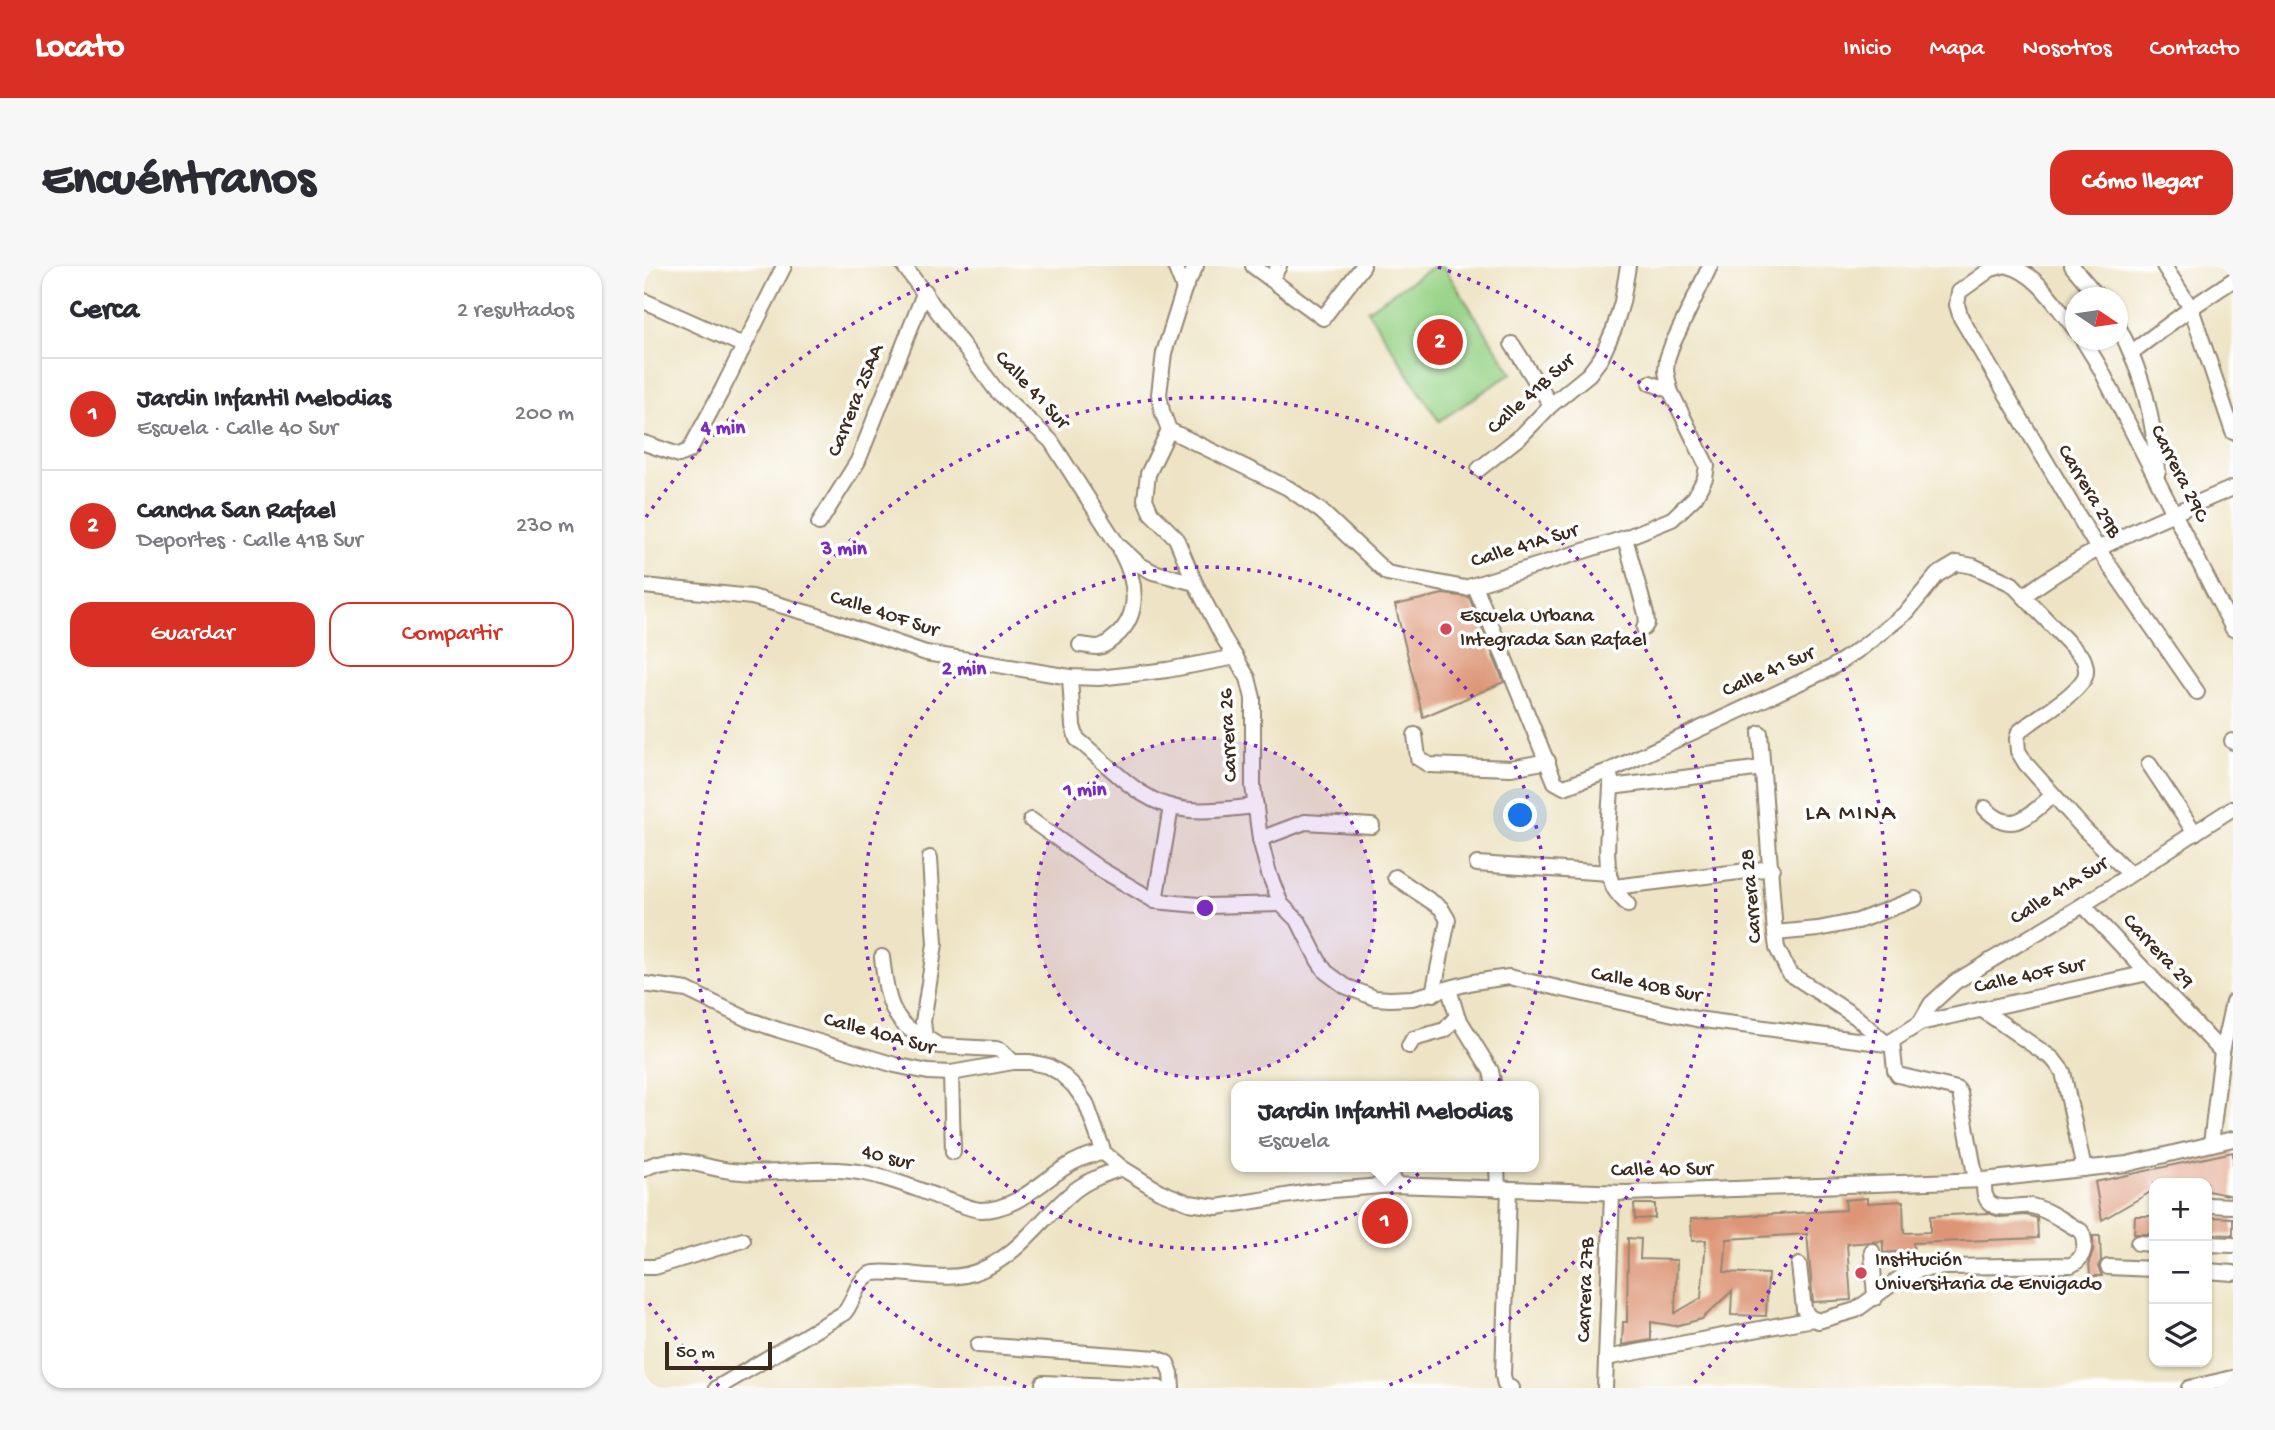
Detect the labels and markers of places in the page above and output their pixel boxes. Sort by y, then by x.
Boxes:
pin: 2 [1417,316,1463,368]
place label: Escuela Urbana Integrada San Rafael [1460,605,1647,654]
marker: Escuela Urbana Integrada San Rafael [1438,621,1454,637]
centre of rings [1193,896,1217,920]
pin: 1 [1362,1195,1408,1247]
place label: Institución Universitaria de Envigado [1875,1249,2102,1298]
marker: Institución Universitaria de Envigado [1853,1265,1869,1281]

